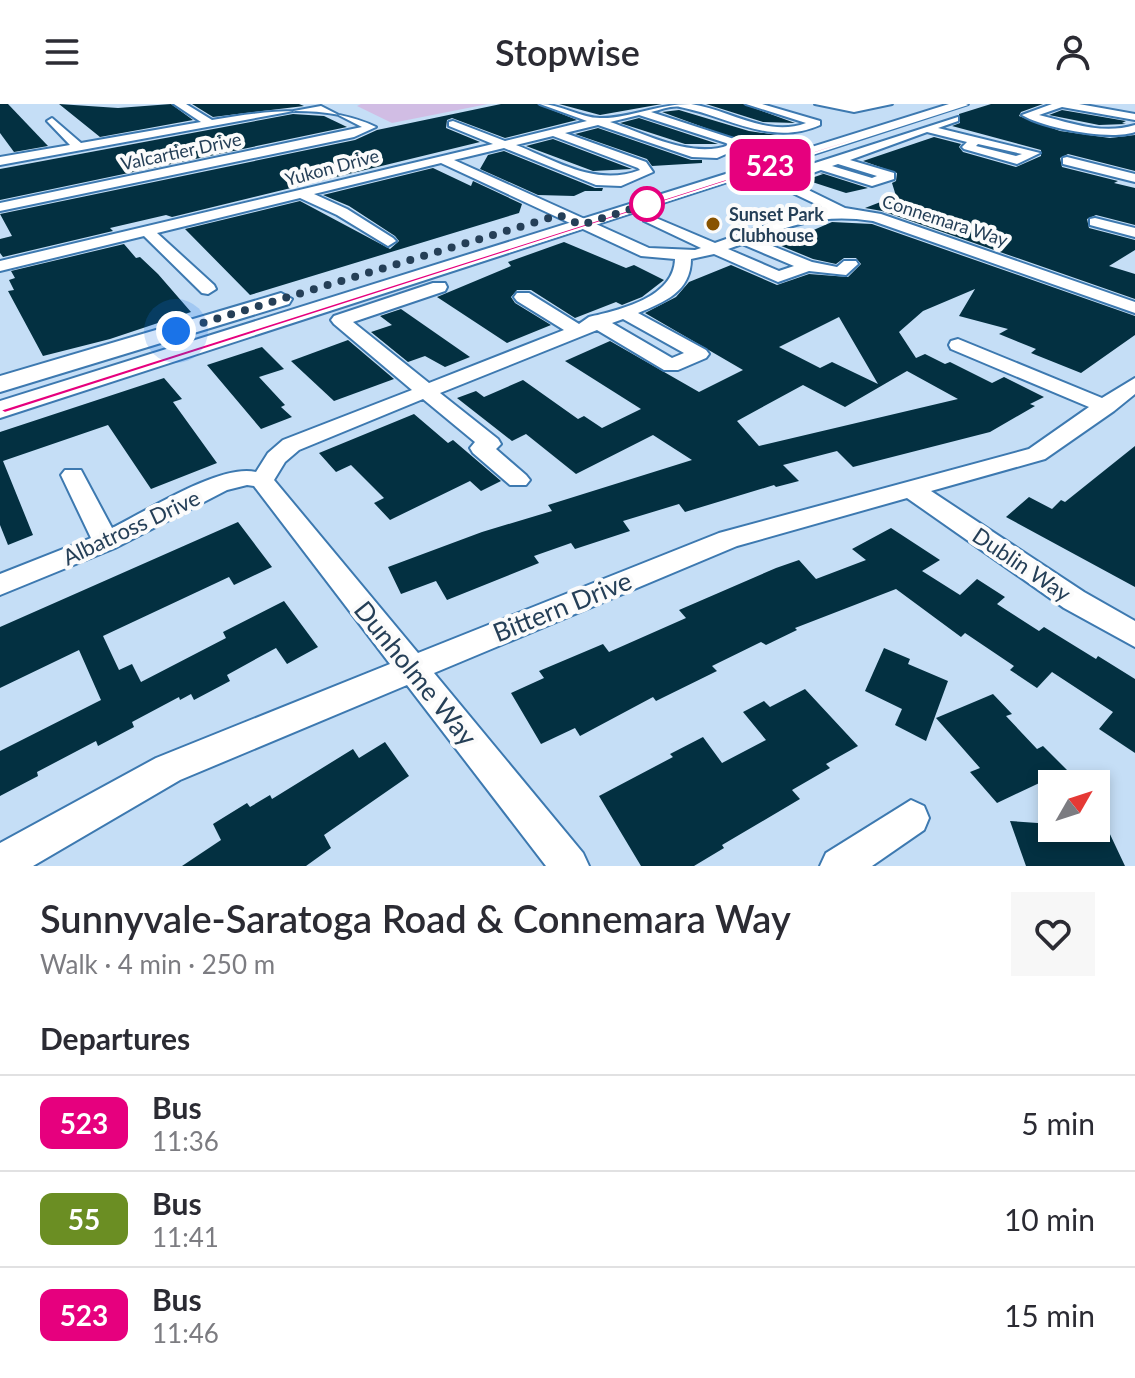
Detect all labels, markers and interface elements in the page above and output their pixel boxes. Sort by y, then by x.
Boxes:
icon: menu [40,30,84,74]
text: Stopwise [495,30,640,74]
icon: person [1051,30,1095,74]
street label: Valcartier Drive [119,128,243,174]
line badge: 523 [724,139,816,191]
street label: Yukon Drive [283,144,381,190]
text: 523 [746,148,794,182]
unlabelled marker [630,187,664,221]
street label: Connemara Way [879,189,1011,251]
place label: Sunset Park Clubhouse [729,203,824,246]
marker: Sunset Park Clubhouse [704,215,722,233]
your location [156,311,196,351]
street label: Albatross Drive [58,483,204,571]
street label: Dublin Way [968,521,1077,607]
street label: Bittern Drive [488,564,636,648]
street label: Dunholme Way [348,594,484,752]
north arrow [1038,770,1110,842]
map controls [1038,770,1110,842]
button: heart [1011,892,1095,976]
text: Sunnyvale-Saratoga Road & Connemara Way [40,895,791,941]
text: Walk · 4 min · 250 m [40,948,275,980]
text: Departures [40,1020,190,1056]
text: Bus [152,1089,202,1125]
text: 5 min [1021,1105,1095,1141]
text: 523 [60,1106,108,1140]
text: 11:36 [152,1125,219,1157]
text: Bus [152,1185,202,1221]
text: 10 min [1004,1201,1095,1237]
text: 55 [68,1202,100,1236]
text: 11:41 [152,1221,219,1253]
text: Bus [152,1281,202,1317]
text: 15 min [1004,1297,1095,1333]
text: 523 [60,1298,108,1332]
text: 11:46 [152,1317,219,1349]

